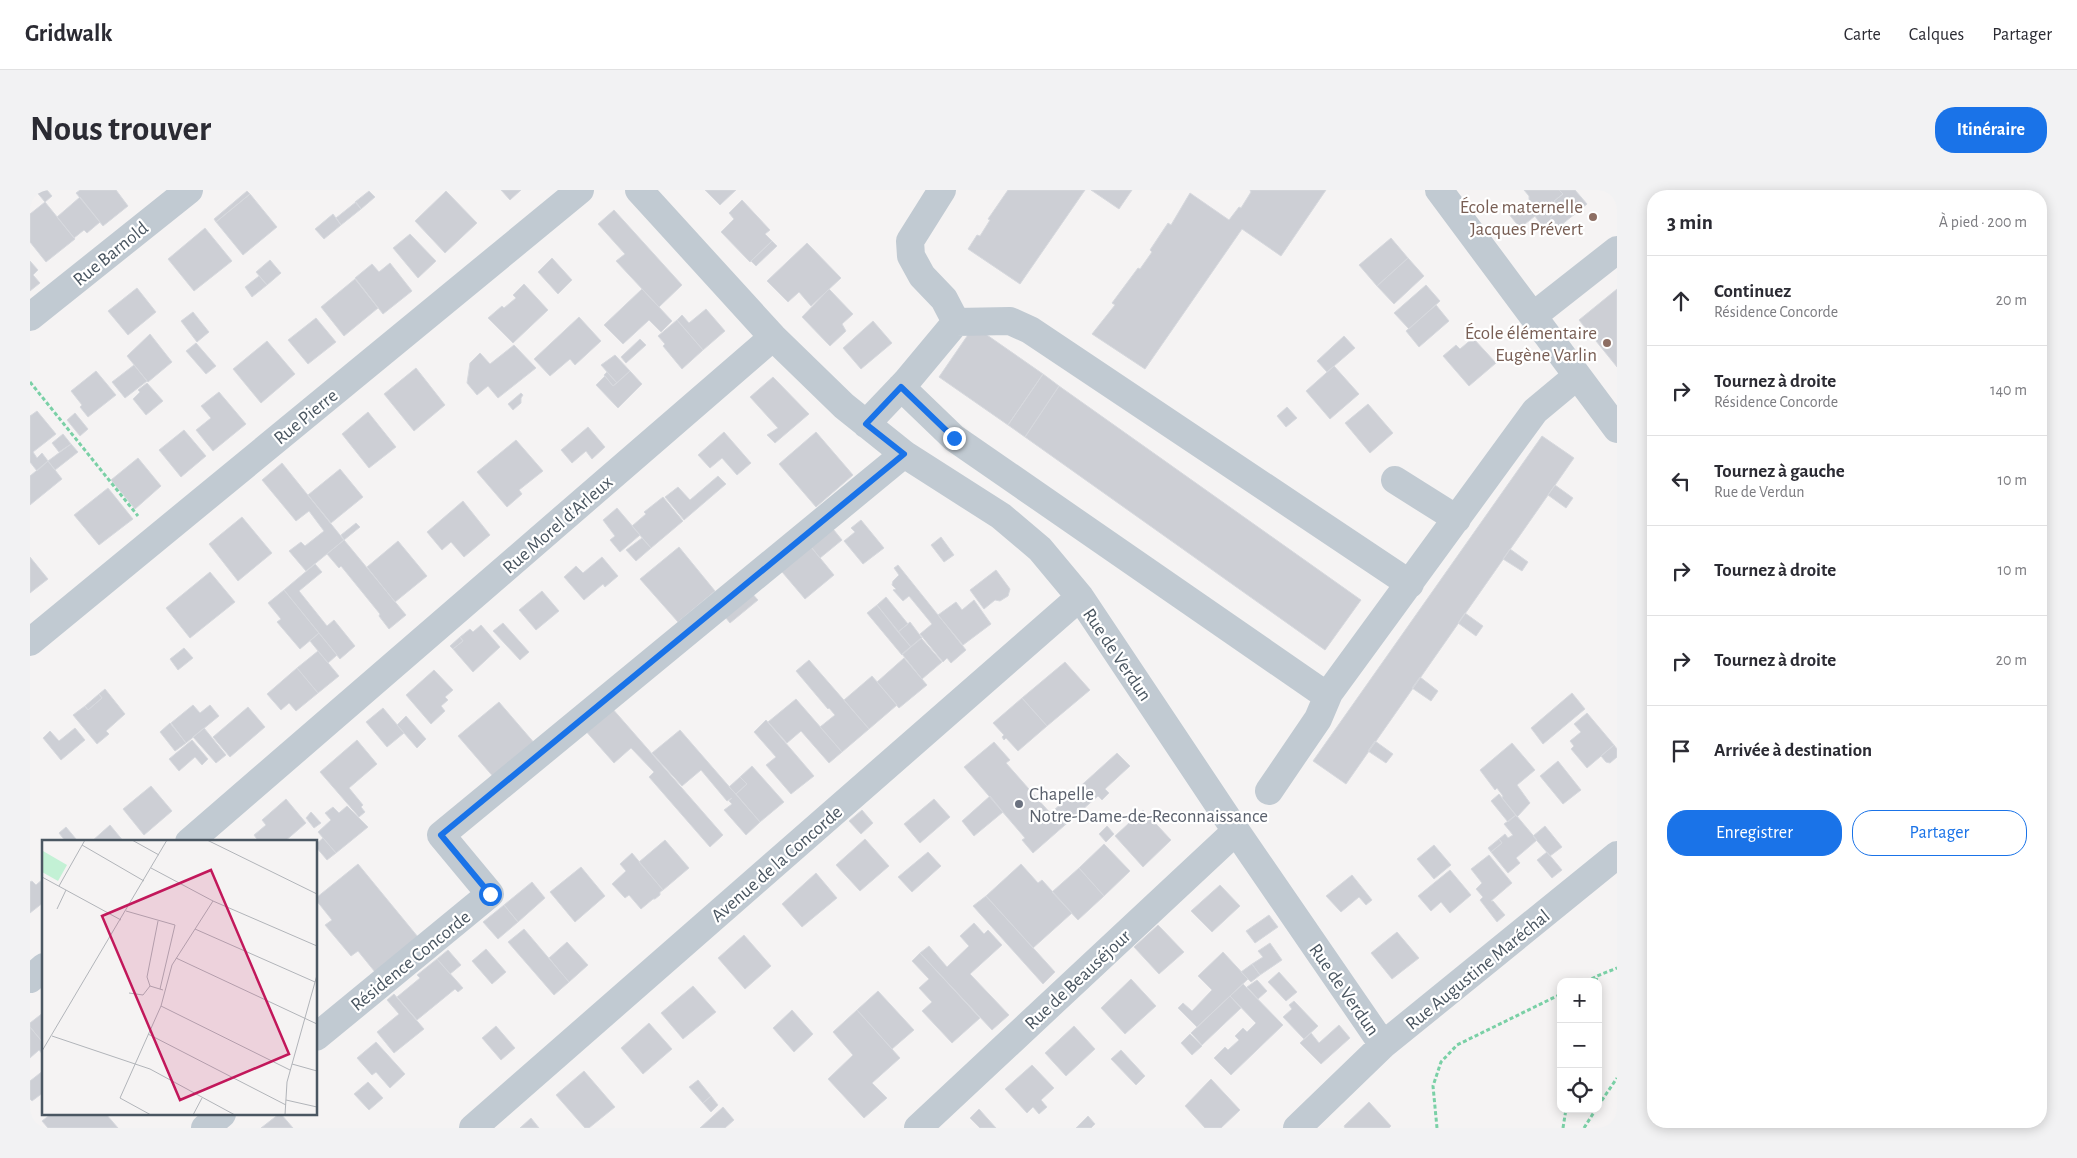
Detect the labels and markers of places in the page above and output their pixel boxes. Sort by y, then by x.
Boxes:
place label: École maternelle Jacques Prévert [1460,196,1583,239]
marker: École maternelle Jacques Prévert [1587,211,1599,223]
place label: École élémentaire Eugène Varlin [1465,322,1597,365]
marker: École élémentaire Eugène Varlin [1601,337,1613,349]
place label: Chapelle Notre-Dame-de-Reconnaissance [1029,785,1268,826]
marker: Chapelle Notre-Dame-de-Reconnaissance [1013,798,1025,810]

